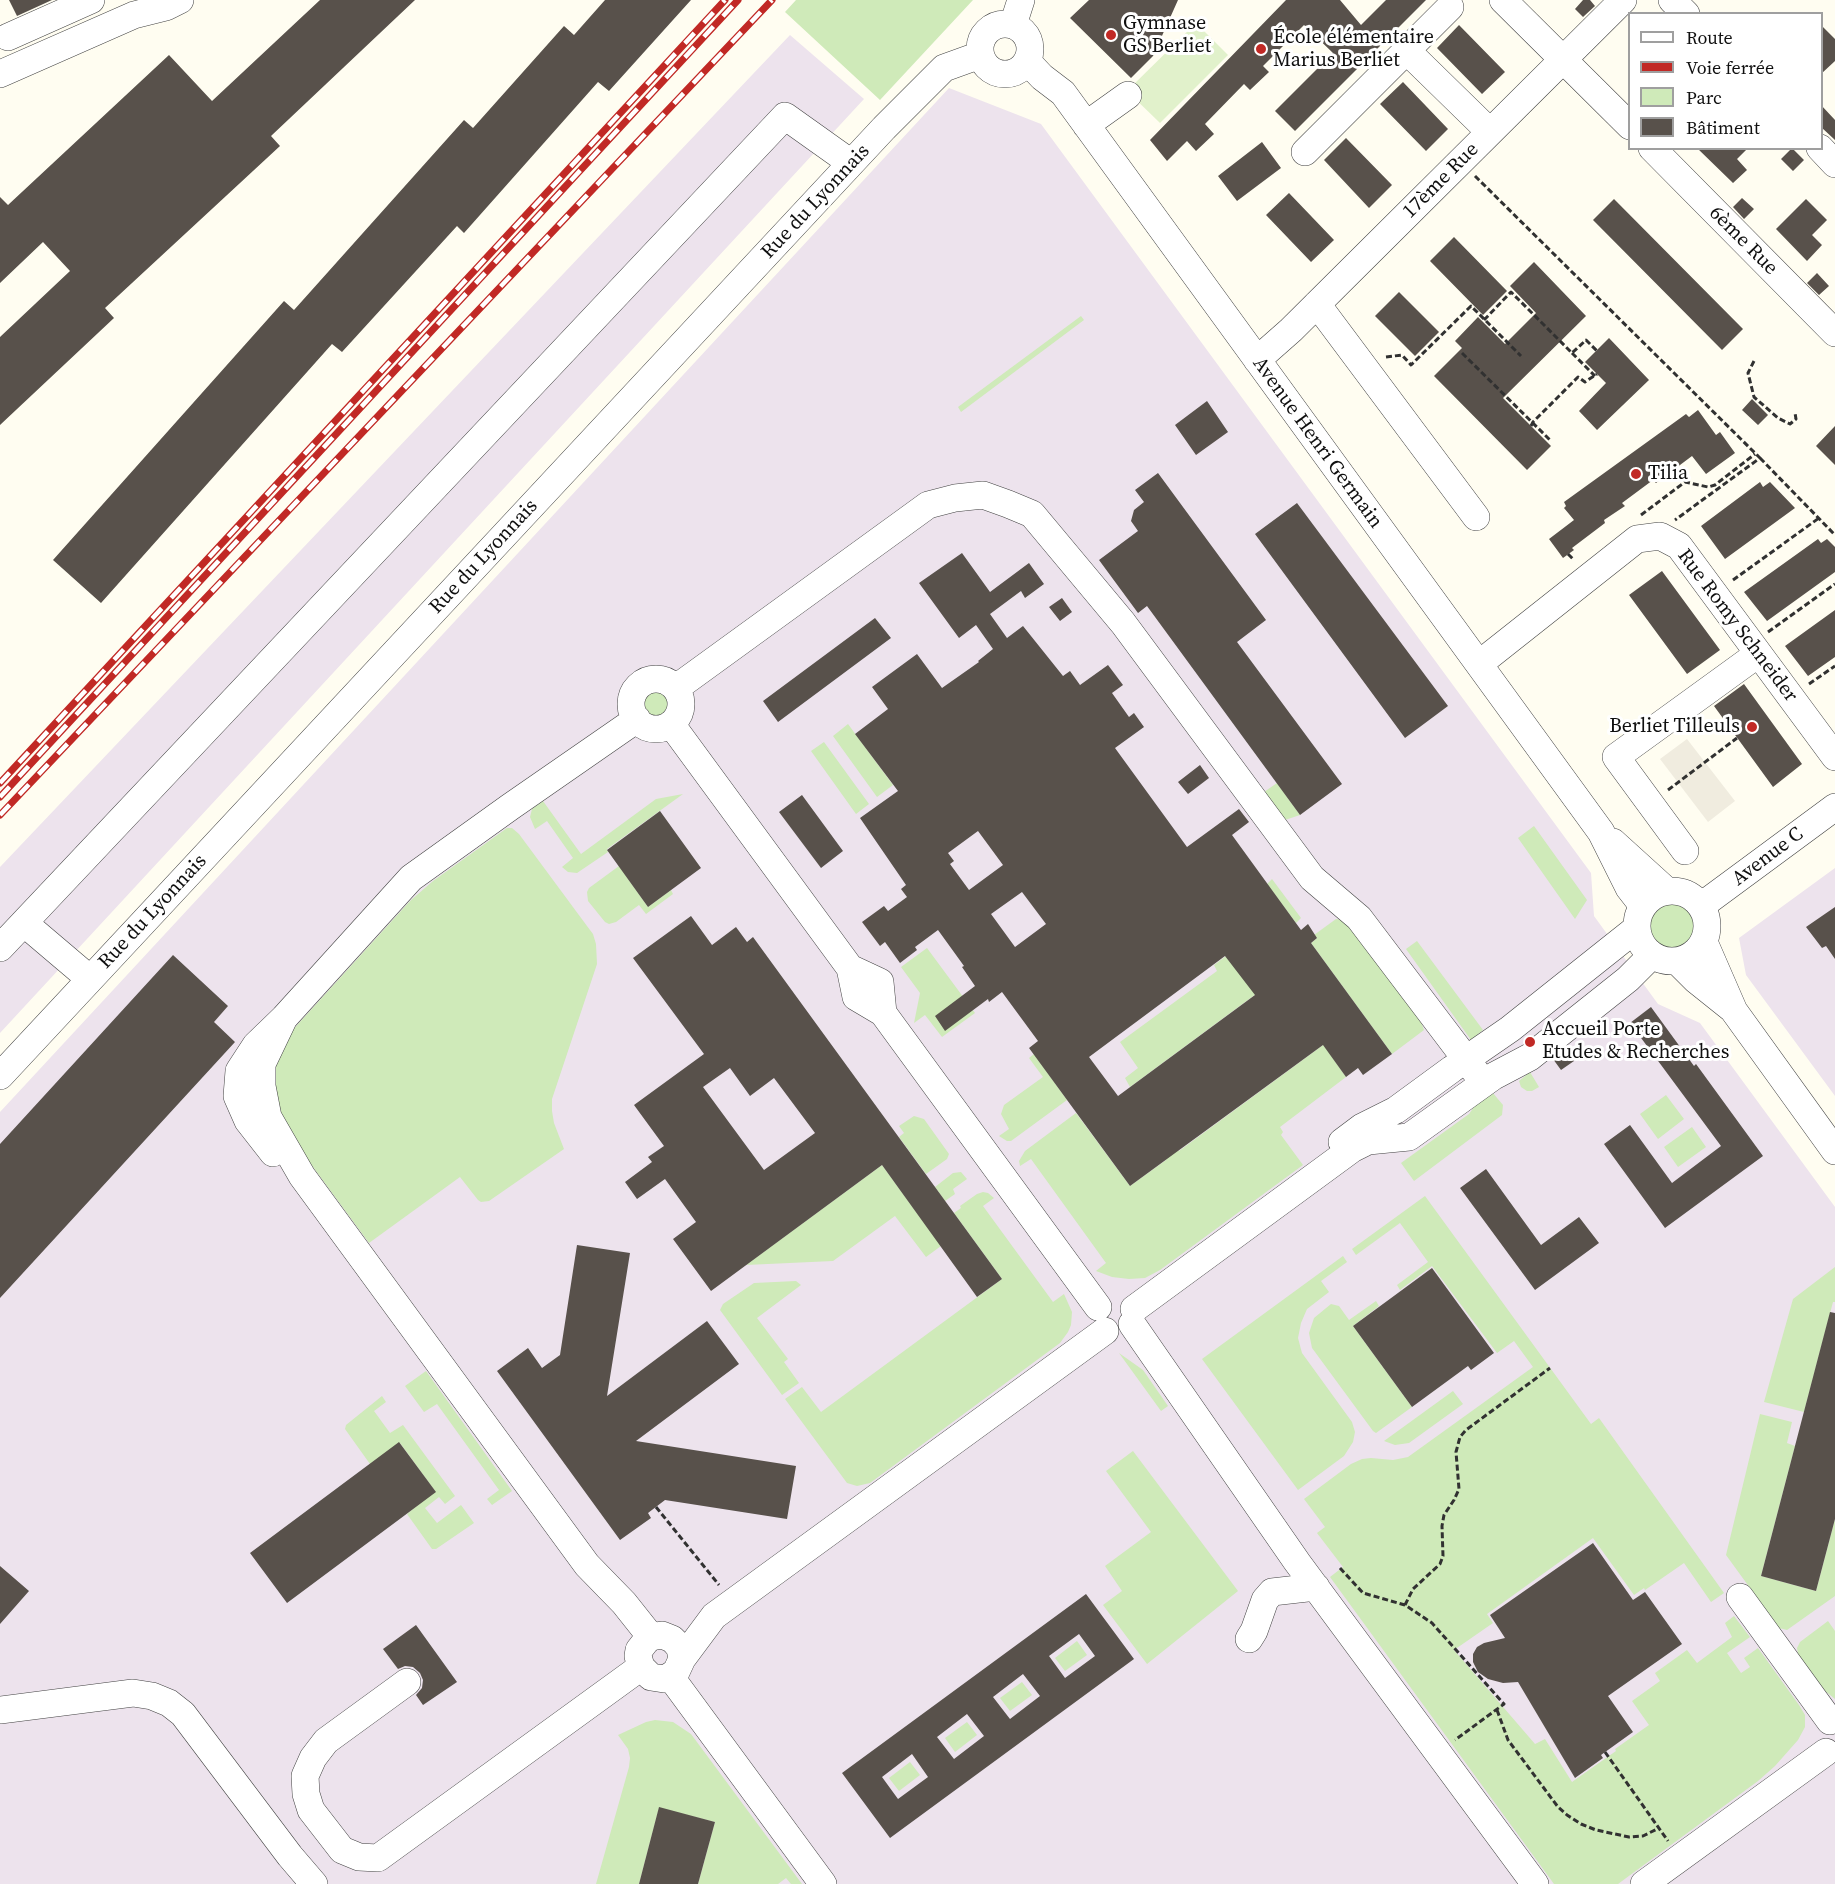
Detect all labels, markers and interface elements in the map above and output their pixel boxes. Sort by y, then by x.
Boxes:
place label: Gymnase GS Berliet [1123,12,1211,59]
legend [1628,12,1823,150]
text: Route [1686,25,1733,50]
place label: École élémentaire Marius Berliet [1273,26,1434,73]
marker: Gymnase GS Berliet [1104,28,1118,42]
marker: École élémentaire Marius Berliet [1254,42,1268,56]
text: Voie ferrée [1686,55,1774,80]
text: Parc [1686,85,1722,110]
text: Bâtiment [1686,115,1760,140]
street label: 17ème Rue [1398,138,1484,224]
street label: Rue du Lyonnais [757,140,875,264]
street label: 6ème Rue [1704,202,1782,280]
street label: Avenue Henri Germain [1247,353,1387,533]
place label: Tilia [1648,462,1688,486]
marker: Tilia [1629,467,1643,481]
street label: Rue du Lyonnais [425,495,543,619]
street label: Rue Romy Schneider [1672,545,1802,707]
place label: Berliet Tilleuls [1609,715,1740,739]
marker: Berliet Tilleuls [1745,720,1759,734]
street label: Avenue C [1728,822,1808,892]
street label: Rue du Lyonnais [94,850,212,974]
place label: Accueil Porte Etudes & Recherches [1542,1018,1729,1065]
marker: Accueil Porte Etudes & Recherches [1523,1035,1537,1049]

